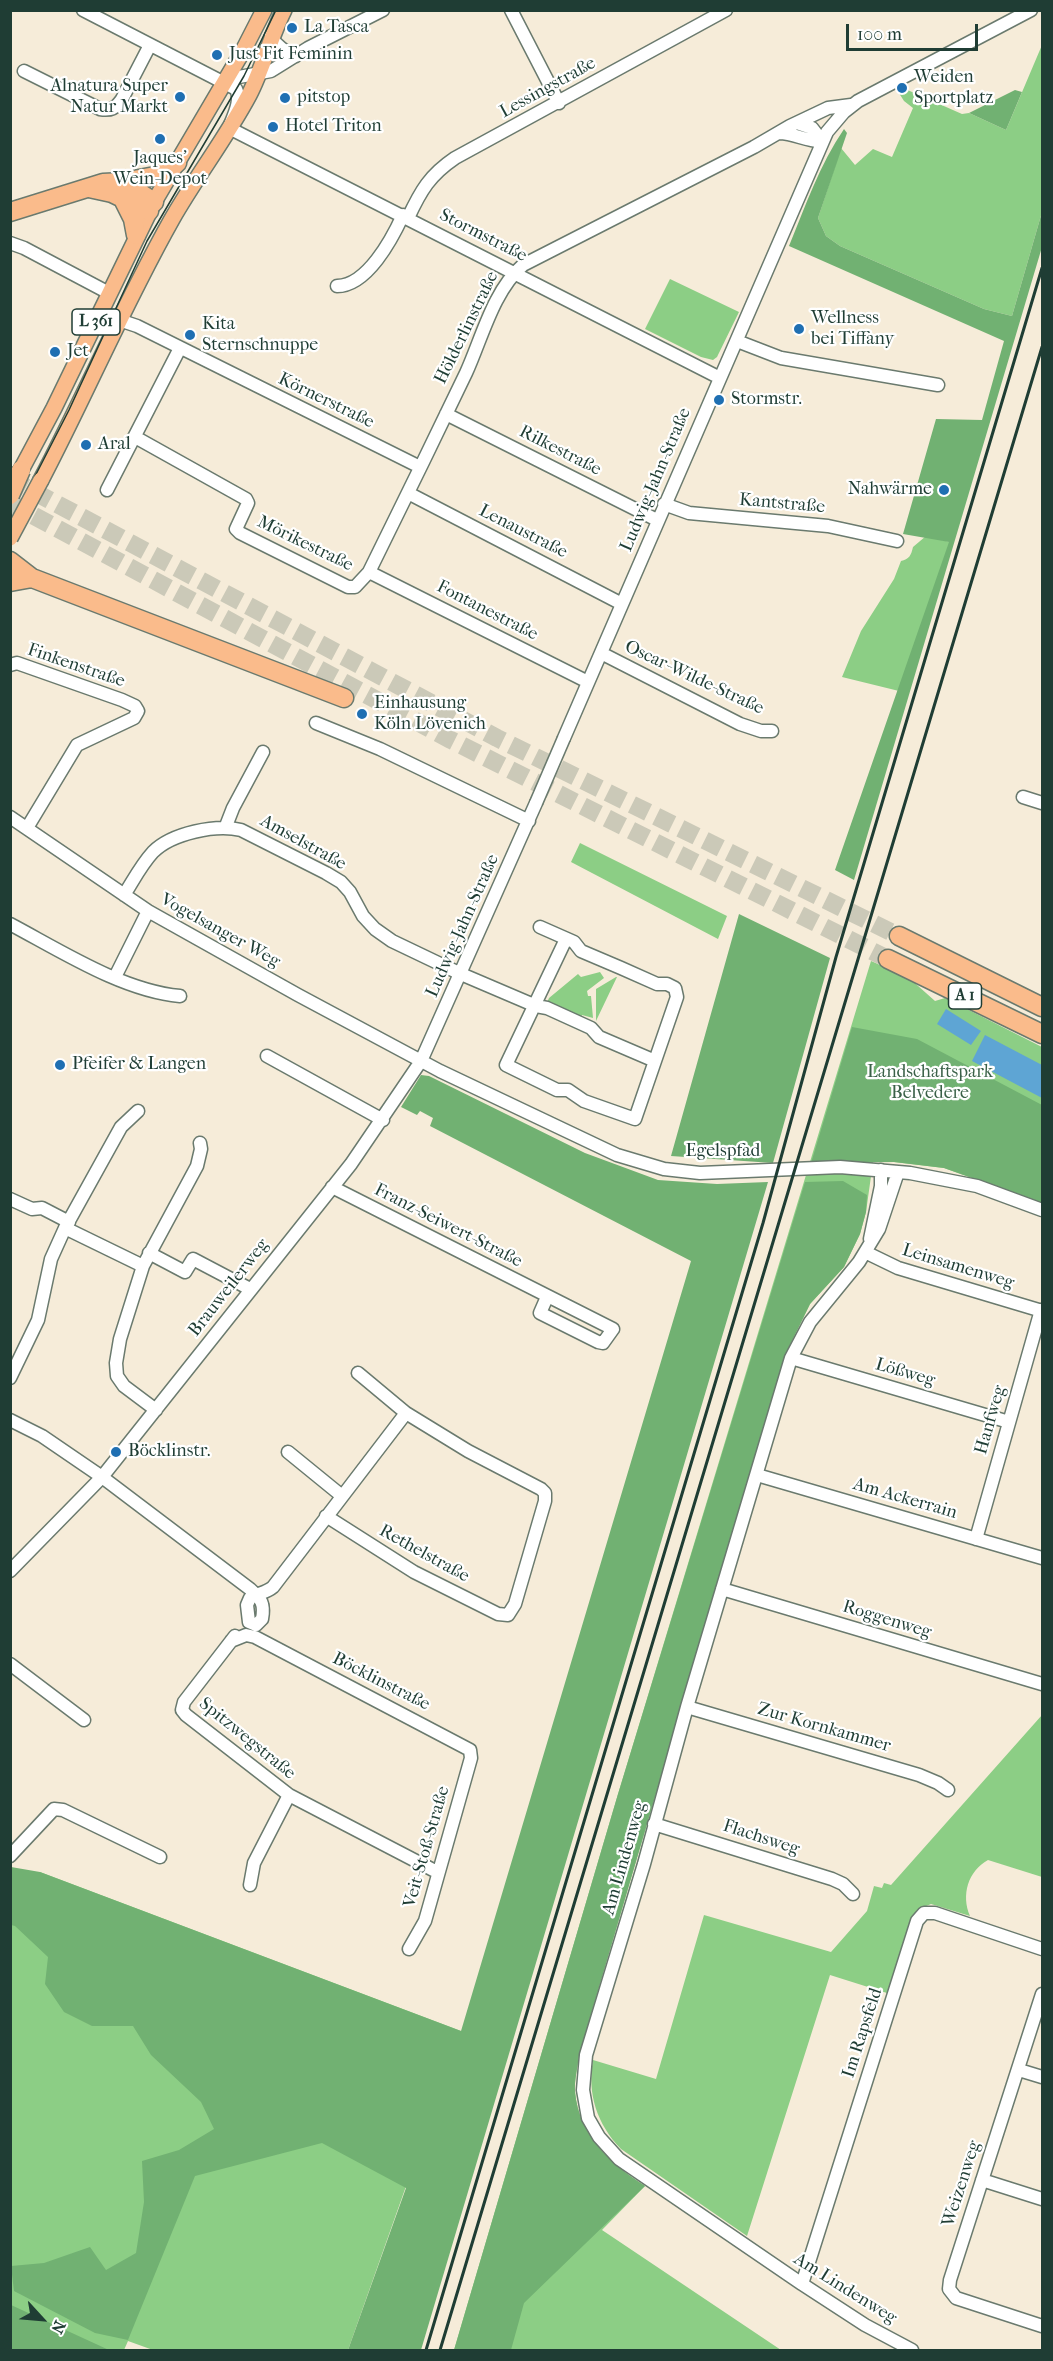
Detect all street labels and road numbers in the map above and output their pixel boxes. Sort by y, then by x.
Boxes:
street label: Lessingstraße [496,53,600,123]
street label: Stormstraße [436,205,530,267]
street label: Hölderlinstraße [430,268,504,388]
road number: L 361 [72,309,120,335]
street label: Körnerstraße [274,368,378,434]
street label: Ludwig-Jahn-Straße [616,405,696,555]
street label: Rilkestraße [515,421,605,481]
street label: Kantstraße [738,489,826,519]
street label: Lenaustraße [475,500,571,564]
street label: Mörikestraße [254,512,356,576]
street label: Fontanestraße [433,576,541,646]
street label: Oscar-Wilde-Straße [621,636,767,720]
street label: Finkenstraße [24,639,128,693]
street label: Amselstraße [256,811,350,875]
street label: Ludwig-Jahn-Straße [422,851,504,1001]
street label: Vogelsanger Weg [156,889,284,973]
road number: A 1 [948,983,982,1009]
street label: Egelspfad [686,1141,760,1163]
street label: Franz-Seiwert-Straße [370,1179,526,1273]
street label: Brauweilerweg [184,1235,274,1341]
street label: Leinsamenweg [899,1240,1017,1294]
street label: Lößweg [873,1354,937,1392]
street label: Hanfweg [971,1383,1011,1457]
street label: Am Ackerrain [850,1474,960,1524]
street label: Rethelstraße [375,1520,473,1588]
street label: Roggenweg [840,1596,934,1644]
street label: Böcklinstraße [329,1648,433,1716]
street label: Spitzwegstraße [194,1693,300,1785]
street label: Zur Kornkammer [755,1699,893,1757]
street label: Veit-Stoß-Straße [399,1784,455,1910]
street label: Am Lindenweg [598,1799,652,1917]
street label: Flachsweg [720,1815,802,1861]
street label: Im Rapsfeld [838,1985,888,2081]
street label: Weizenweg [938,2138,986,2230]
street label: Am Lindenweg [790,2249,900,2329]

